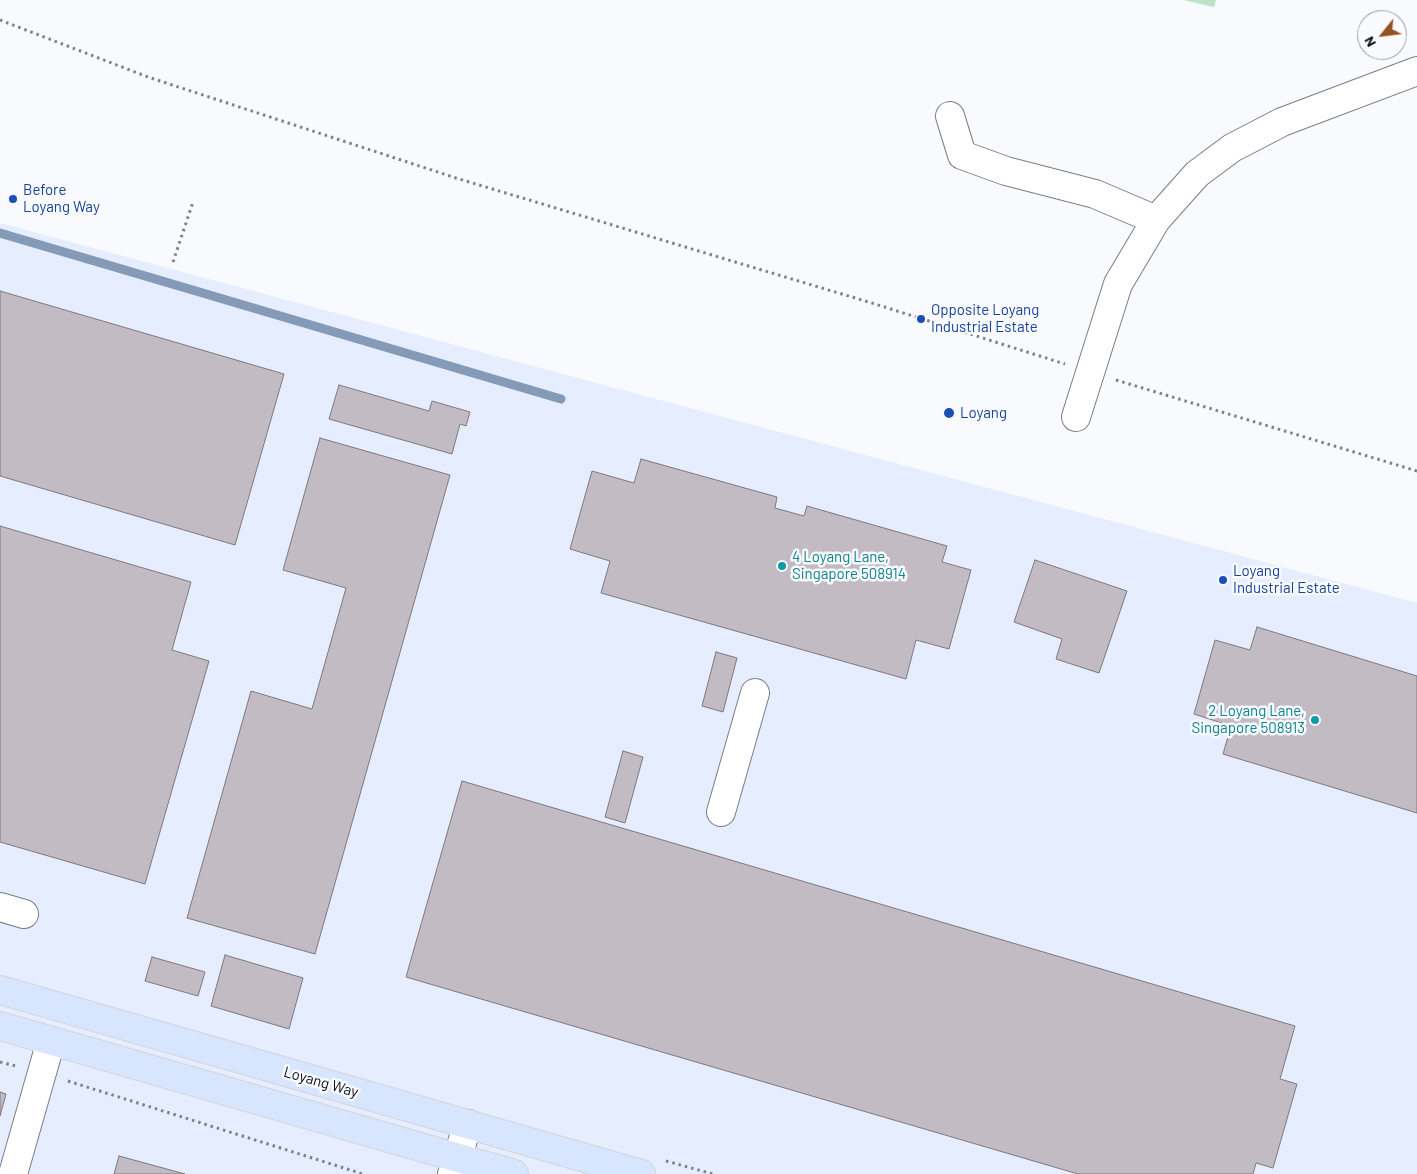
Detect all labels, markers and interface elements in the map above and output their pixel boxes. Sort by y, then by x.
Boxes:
north arrow [1357,10,1407,60]
text: N [1360,34,1379,50]
place label: Before Loyang Way [23,181,100,216]
marker: Before Loyang Way [7,193,19,205]
place label: Opposite Loyang Industrial Estate [931,301,1039,336]
marker: Opposite Loyang Industrial Estate [915,313,927,325]
place label: Loyang [960,404,1007,422]
marker: Loyang [942,406,956,420]
place label: 4 Loyang Lane, Singapore 508914 [792,548,906,583]
marker: 4 Loyang Lane, Singapore 508914 [776,560,788,572]
place label: Loyang Industrial Estate [1233,562,1340,597]
marker: Loyang Industrial Estate [1217,574,1229,586]
place label: 2 Loyang Lane, Singapore 508913 [1191,702,1305,737]
marker: 2 Loyang Lane, Singapore 508913 [1309,714,1321,726]
street label: Loyang Way [282,1063,360,1101]

